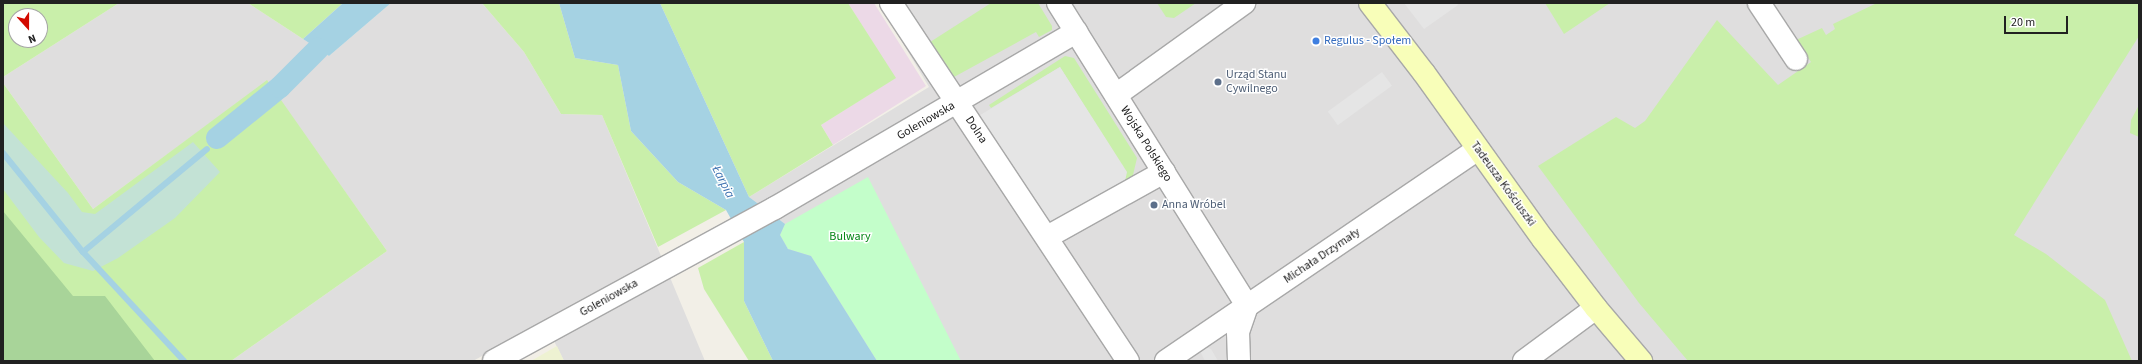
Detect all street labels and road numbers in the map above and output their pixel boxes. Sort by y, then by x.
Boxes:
street label: Goleniowska [895,99,957,143]
street label: Wojska Polskiego [1117,104,1175,184]
street label: Dolna [962,114,990,146]
street label: Tadeusza Kościuszki [1467,139,1539,229]
street label: Michała Drzymały [1281,225,1363,287]
street label: Goleniowska [577,276,641,320]

